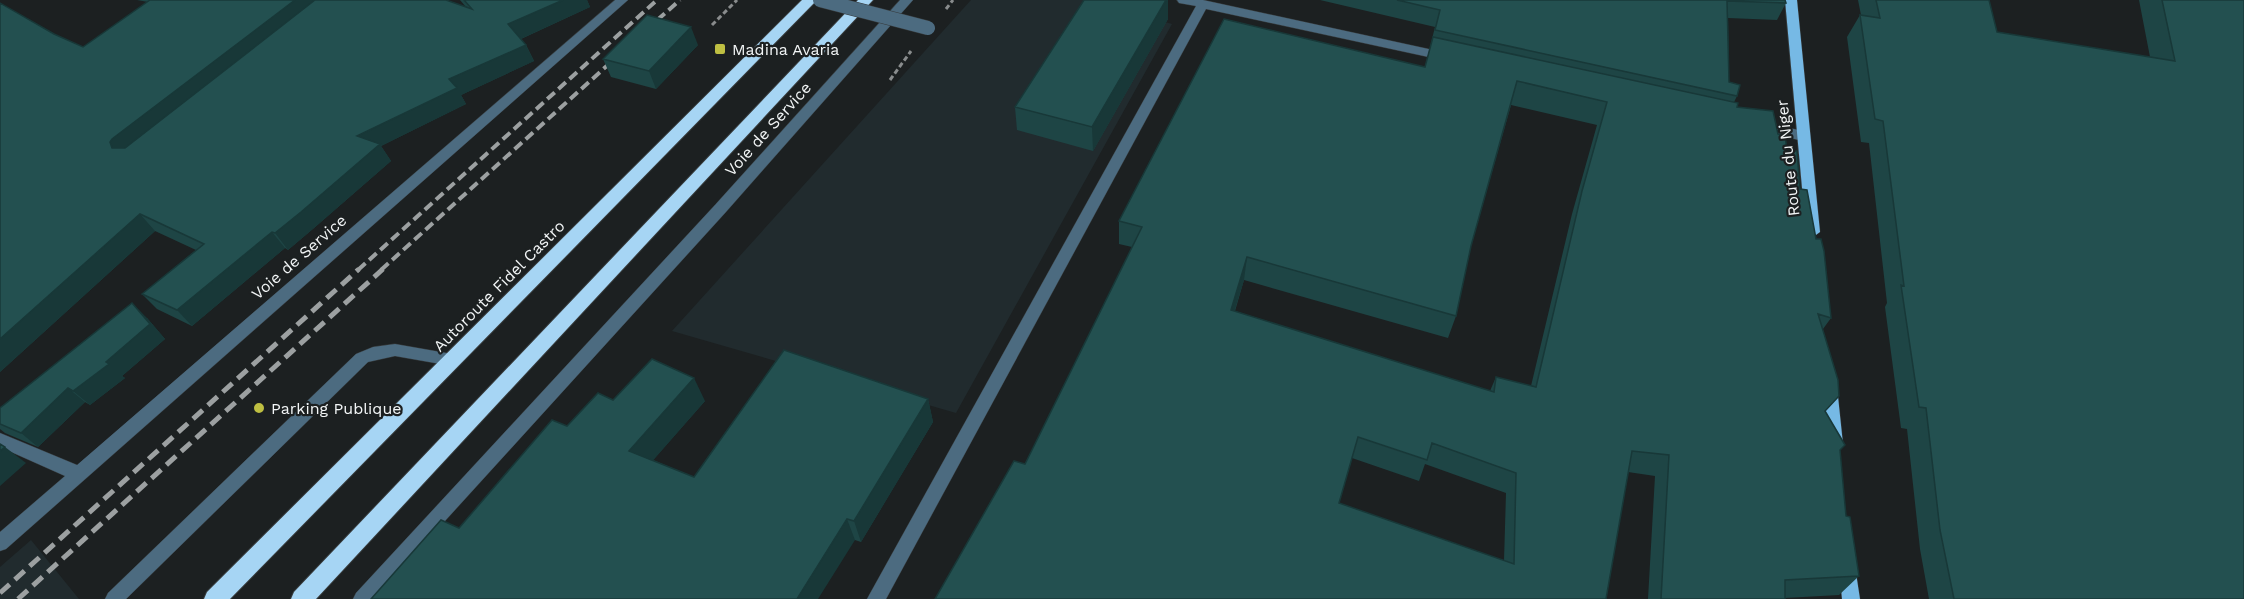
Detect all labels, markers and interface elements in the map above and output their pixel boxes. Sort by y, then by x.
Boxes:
place label: Madina Avaria [732,40,839,59]
marker: Madina Avaria [713,42,727,56]
street label: Voie de Service [721,78,815,180]
street label: Route du Niger [1772,98,1804,217]
street label: Voie de Service [248,211,350,303]
street label: Autoroute Fidel Castro [429,216,569,356]
place label: Parking Publique [271,399,402,418]
marker: Parking Publique [252,401,266,415]

